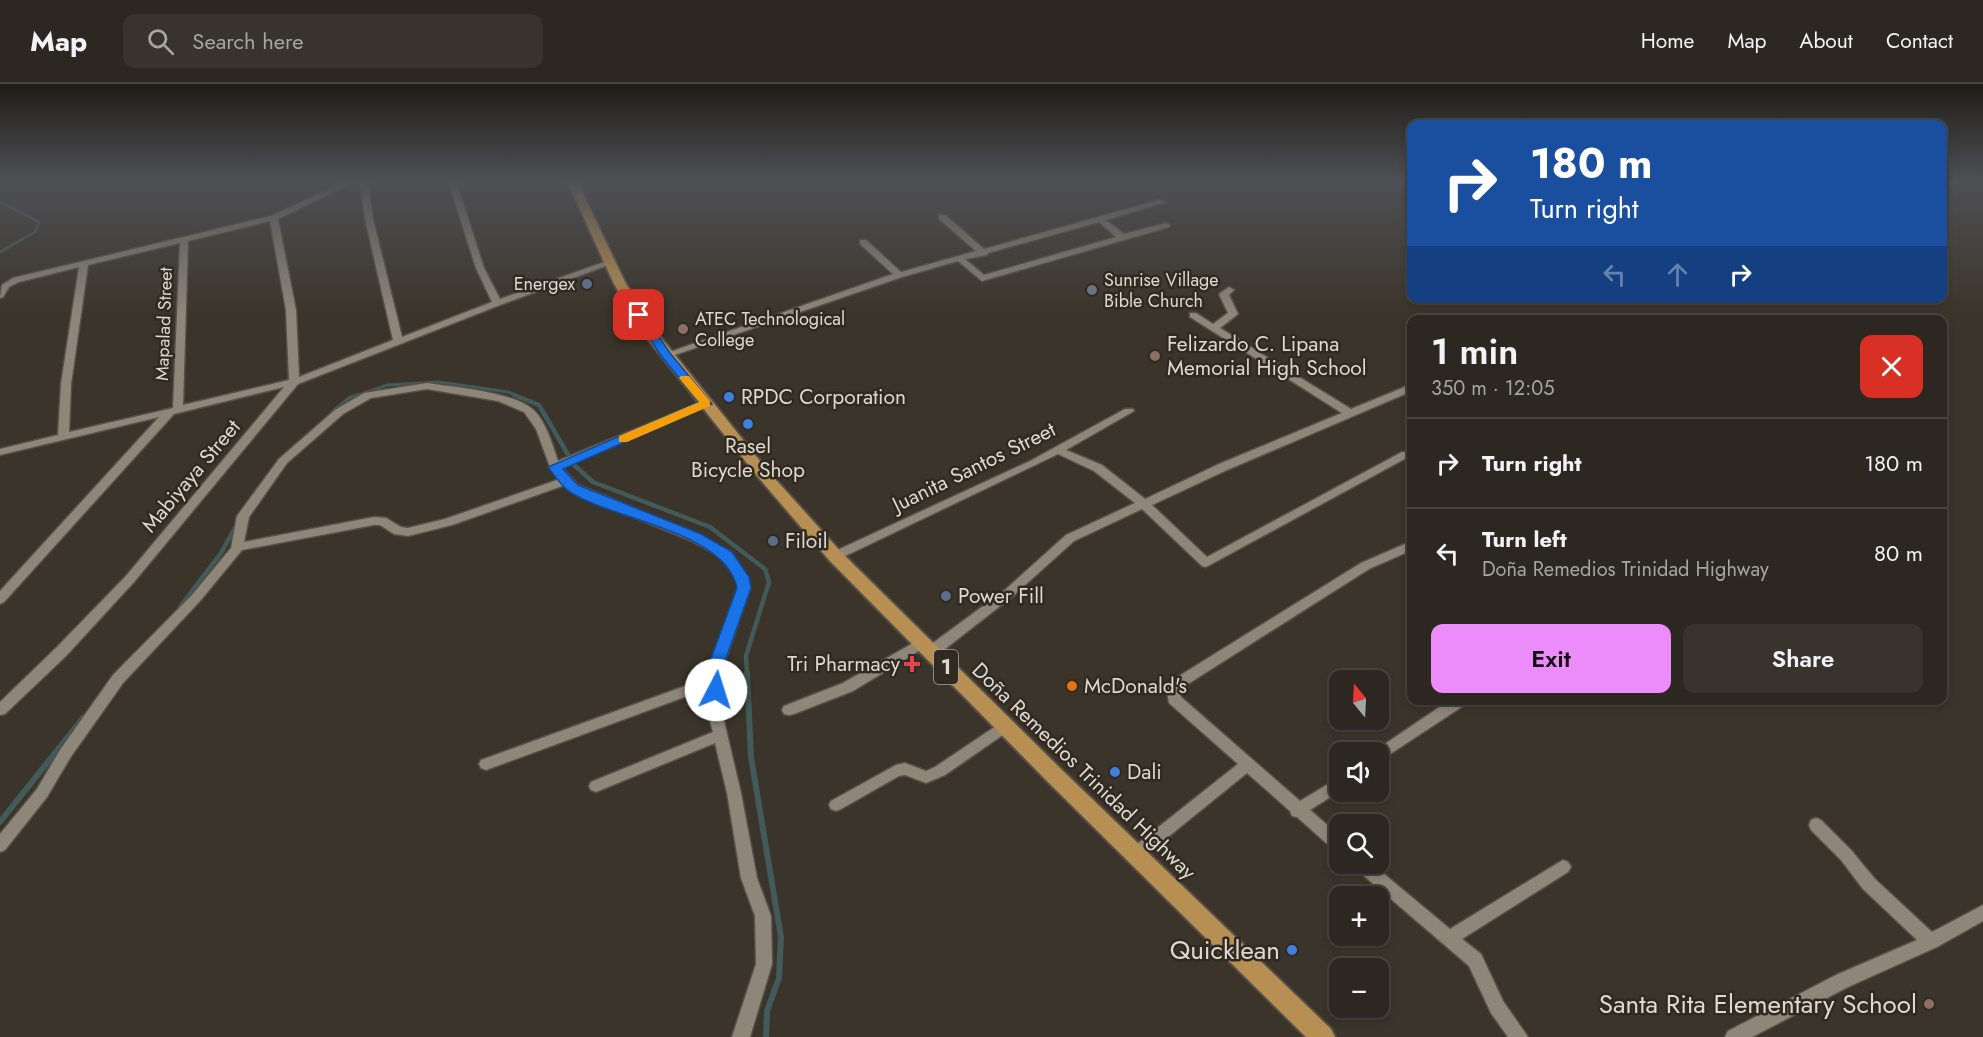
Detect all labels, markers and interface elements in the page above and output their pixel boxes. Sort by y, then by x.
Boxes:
search box [123,14,543,68]
text: Map [30,21,87,62]
icon: search [144,25,177,58]
text: Search here [192,25,304,57]
text: Home [1641,26,1694,56]
text: Map [1727,26,1767,56]
text: About [1800,26,1853,56]
text: Contact [1886,26,1953,56]
text: 180 m [1530,133,1653,194]
icon: right [1431,144,1509,222]
text: Turn right [1530,189,1638,228]
icon: left [1598,258,1631,291]
icon: ahead [1661,258,1694,291]
icon: right [1724,258,1757,291]
street label: Mapalad Street [149,266,179,381]
place label: Sunrise Village Bible Church [1104,267,1219,314]
place label: Energex [514,271,575,297]
marker: Energex [580,277,594,291]
marker: Sunrise Village Bible Church [1085,283,1099,297]
pin [613,289,664,340]
icon: arrive [622,298,655,331]
place label: ATEC Technological College [695,306,845,353]
marker: ATEC Technological College [676,322,690,336]
text: 1 min [1431,325,1518,377]
place label: Felizardo C. Lipana Memorial High School [1167,329,1367,383]
button: close [1860,335,1923,398]
marker: Felizardo C. Lipana Memorial High School [1148,349,1162,363]
text: 350 m · 12:05 [1431,374,1554,403]
place label: RPDC Corporation [741,382,906,412]
marker: RPDC Corporation [722,390,736,404]
street label: Mabiyaya Street [135,413,247,539]
street label: Juanita Santos Street [885,414,1061,521]
marker: Rasel Bicycle Shop [741,417,755,431]
place label: Rasel Bicycle Shop [691,431,805,485]
icon: right [1431,447,1464,480]
text: Turn right [1482,447,1582,479]
text: 180 m [1864,447,1923,479]
text: Turn left [1482,523,1567,555]
place label: Filoil [785,526,828,556]
marker: Filoil [766,534,780,548]
icon: left [1431,537,1464,570]
text: 80 m [1874,537,1923,569]
text: Doña Remedios Trinidad Highway [1482,555,1769,584]
place label: Power Fill [958,581,1044,611]
marker: Power Fill [939,589,953,603]
button: Exit [1431,624,1671,693]
button: Share [1683,624,1923,693]
place label: Tri Pharmacy [787,649,901,679]
road number: 1 [934,650,958,684]
street label: Doña Remedios Trinidad Highway [965,656,1203,887]
marker: Tri Pharmacy [905,657,919,671]
position arrow [684,658,748,722]
north arrow [1329,670,1389,730]
map controls [1329,670,1389,1018]
place label: McDonald's [1084,671,1187,701]
marker: McDonald's [1065,679,1079,693]
button: sound [1329,742,1389,802]
place label: Dali [1127,757,1162,787]
marker: Dali [1108,765,1122,779]
button: search [1329,814,1389,874]
button: + [1329,886,1389,946]
place label: Quicklean [1170,931,1280,969]
marker: Quicklean [1285,943,1299,957]
button: − [1329,958,1389,1018]
place label: Santa Rita Elementary School [1599,985,1917,1023]
marker: Santa Rita Elementary School [1922,997,1936,1011]

